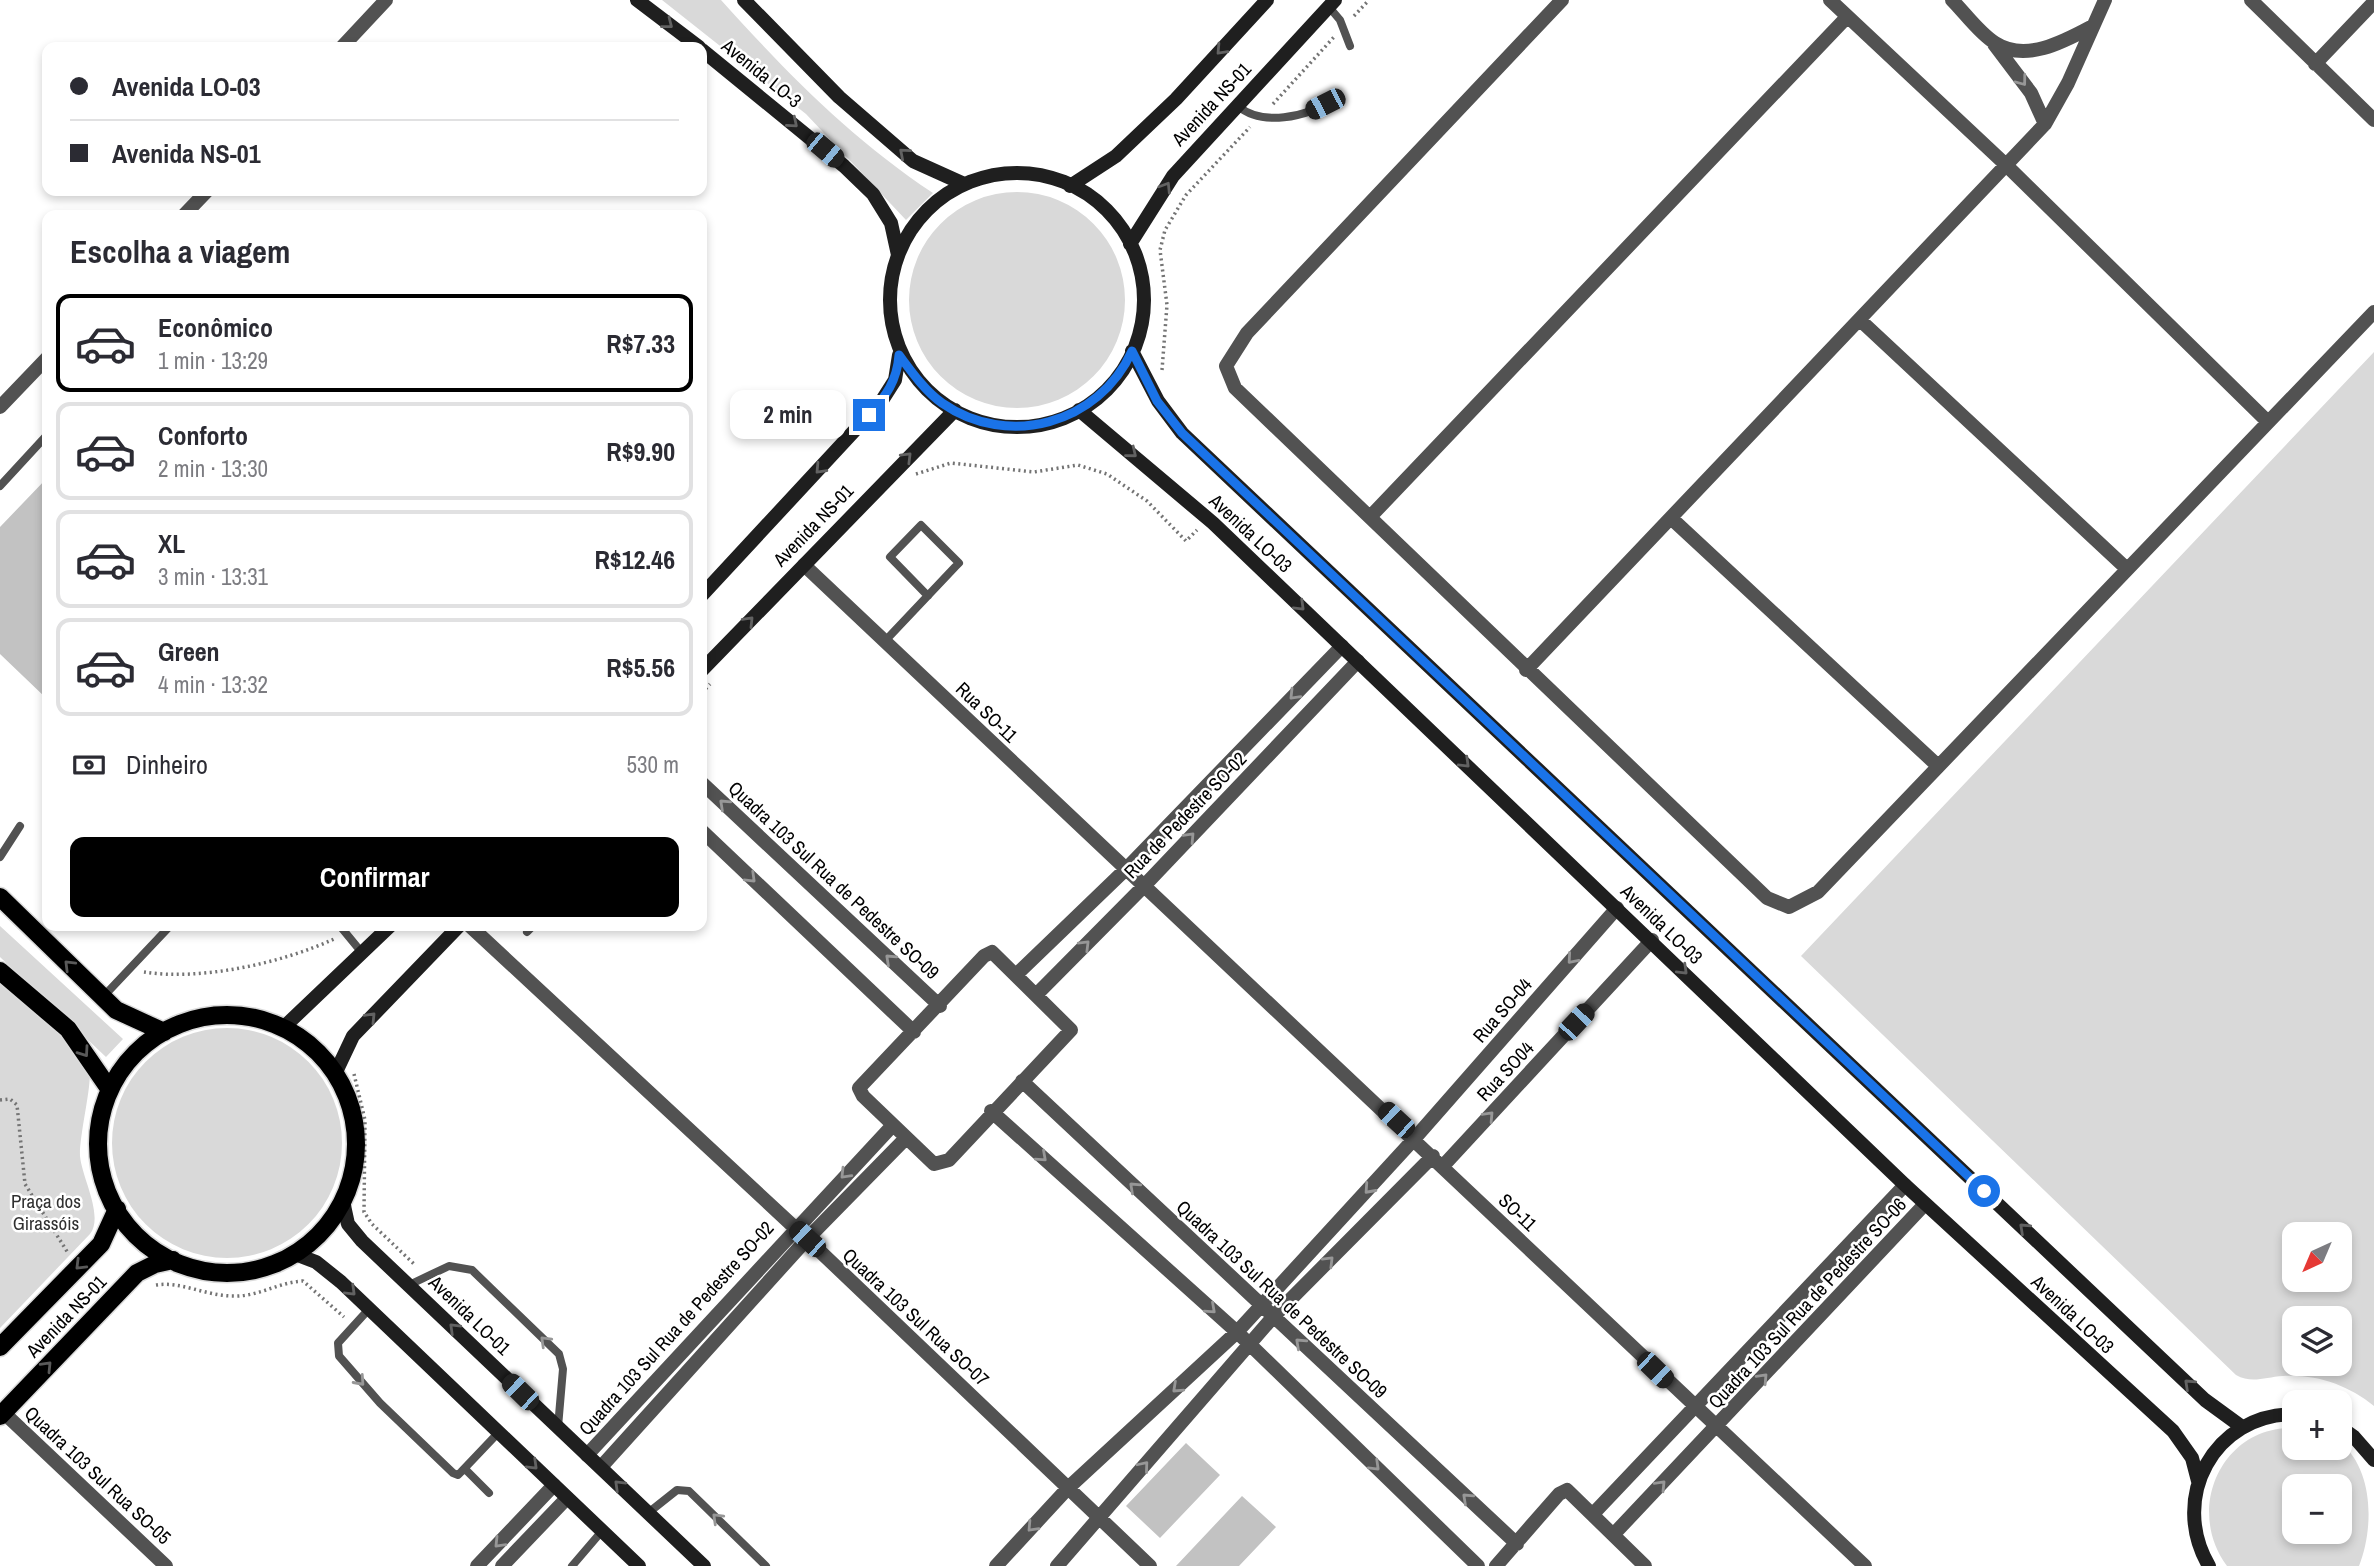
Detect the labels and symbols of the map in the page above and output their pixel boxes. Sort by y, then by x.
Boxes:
one-way arrow [660,15,673,28]
street label: Avenida LO-3 [716,32,807,113]
one-way arrow [1217,42,1229,55]
street label: Avenida NS-01 [1165,56,1257,152]
one-way arrow [2014,74,2027,86]
car [1302,85,1349,123]
one-way arrow [785,115,798,127]
car [803,128,848,172]
one-way arrow [899,149,912,161]
one-way arrow [1158,181,1171,194]
callout: 2 min [729,390,844,440]
route end [853,399,885,431]
one-way arrow [1123,445,1136,457]
one-way arrow [899,453,911,465]
one-way arrow [816,461,829,474]
street label: Avenida NS-01 [766,478,859,573]
street label: Avenida LO-03 [1203,487,1298,578]
one-way arrow [1292,598,1305,611]
one-way arrow [741,616,754,629]
street label: Rua SO-11 [950,676,1024,748]
one-way arrow [1290,687,1303,700]
street label: Rua de Pedestre SO-02 [1118,746,1252,884]
one-way arrow [1457,754,1470,767]
street label: Quadra 103 Sul Rua de Pedestre SO-09 [723,775,945,985]
one-way arrow [719,799,732,812]
one-way arrow [1182,832,1195,845]
one-way arrow [743,870,756,883]
street label: Avenida LO-03 [1615,878,1709,970]
one-way arrow [1077,941,1090,954]
one-way arrow [1568,951,1580,964]
one-way arrow [885,955,898,968]
one-way arrow [64,961,77,974]
one-way arrow [1675,962,1688,975]
street label: Rua SO-04 [1467,972,1538,1048]
car [1554,999,1599,1045]
one-way arrow [363,1013,376,1026]
street label: Rua SO04 [1471,1035,1540,1106]
one-way arrow [76,1045,89,1058]
car [1374,1098,1419,1142]
one-way arrow [1481,1111,1494,1124]
one-way arrow [1034,1149,1047,1161]
one-way arrow [841,1166,854,1179]
route start [1968,1175,2000,1207]
one-way arrow [1365,1181,1377,1194]
one-way arrow [1129,1183,1142,1196]
street label: SO-11 [1493,1187,1543,1237]
park label: Praça dos Girassóis [11,1188,81,1236]
street label: Quadra 103 Sul Rua de Pedestre SO-06 [1702,1192,1912,1414]
street label: Quadra 103 Sul Rua de Pedestre SO-09 [1171,1194,1393,1404]
street label: Quadra 103 Sul Rua de Pedestre SO-02 [573,1215,779,1441]
car [785,1217,830,1261]
north arrow [2282,1222,2352,1292]
one-way arrow [2019,1224,2032,1237]
street label: Quadra 103 Sul Rua SO-07 [837,1242,995,1392]
one-way arrow [1321,1256,1334,1269]
one-way arrow [76,1257,89,1270]
street label: Avenida LO-03 [2025,1268,2120,1359]
street label: Avenida NS-01 [19,1269,112,1364]
street label: Avenida LO-01 [423,1269,517,1361]
one-way arrow [343,1283,356,1296]
one-way arrow [1203,1301,1216,1313]
one-way arrow [449,1324,462,1337]
one-way arrow [540,1337,553,1350]
one-way arrow [1295,1338,1308,1351]
car [1633,1348,1678,1392]
one-way arrow [39,1361,52,1374]
car [498,1370,543,1414]
one-way arrow [352,1372,364,1385]
one-way arrow [1755,1373,1767,1386]
one-way arrow [1172,1379,1185,1392]
one-way arrow [2184,1380,2197,1393]
street label: Quadra 103 Sul Rua SO-05 [19,1400,177,1550]
one-way arrow [525,1457,538,1469]
one-way arrow [1367,1458,1380,1471]
one-way arrow [1136,1462,1148,1475]
one-way arrow [1653,1480,1666,1493]
one-way arrow [614,1481,627,1494]
one-way arrow [1462,1493,1475,1506]
one-way arrow [712,1514,725,1527]
one-way arrow [1028,1519,1040,1532]
one-way arrow [494,1535,507,1548]

